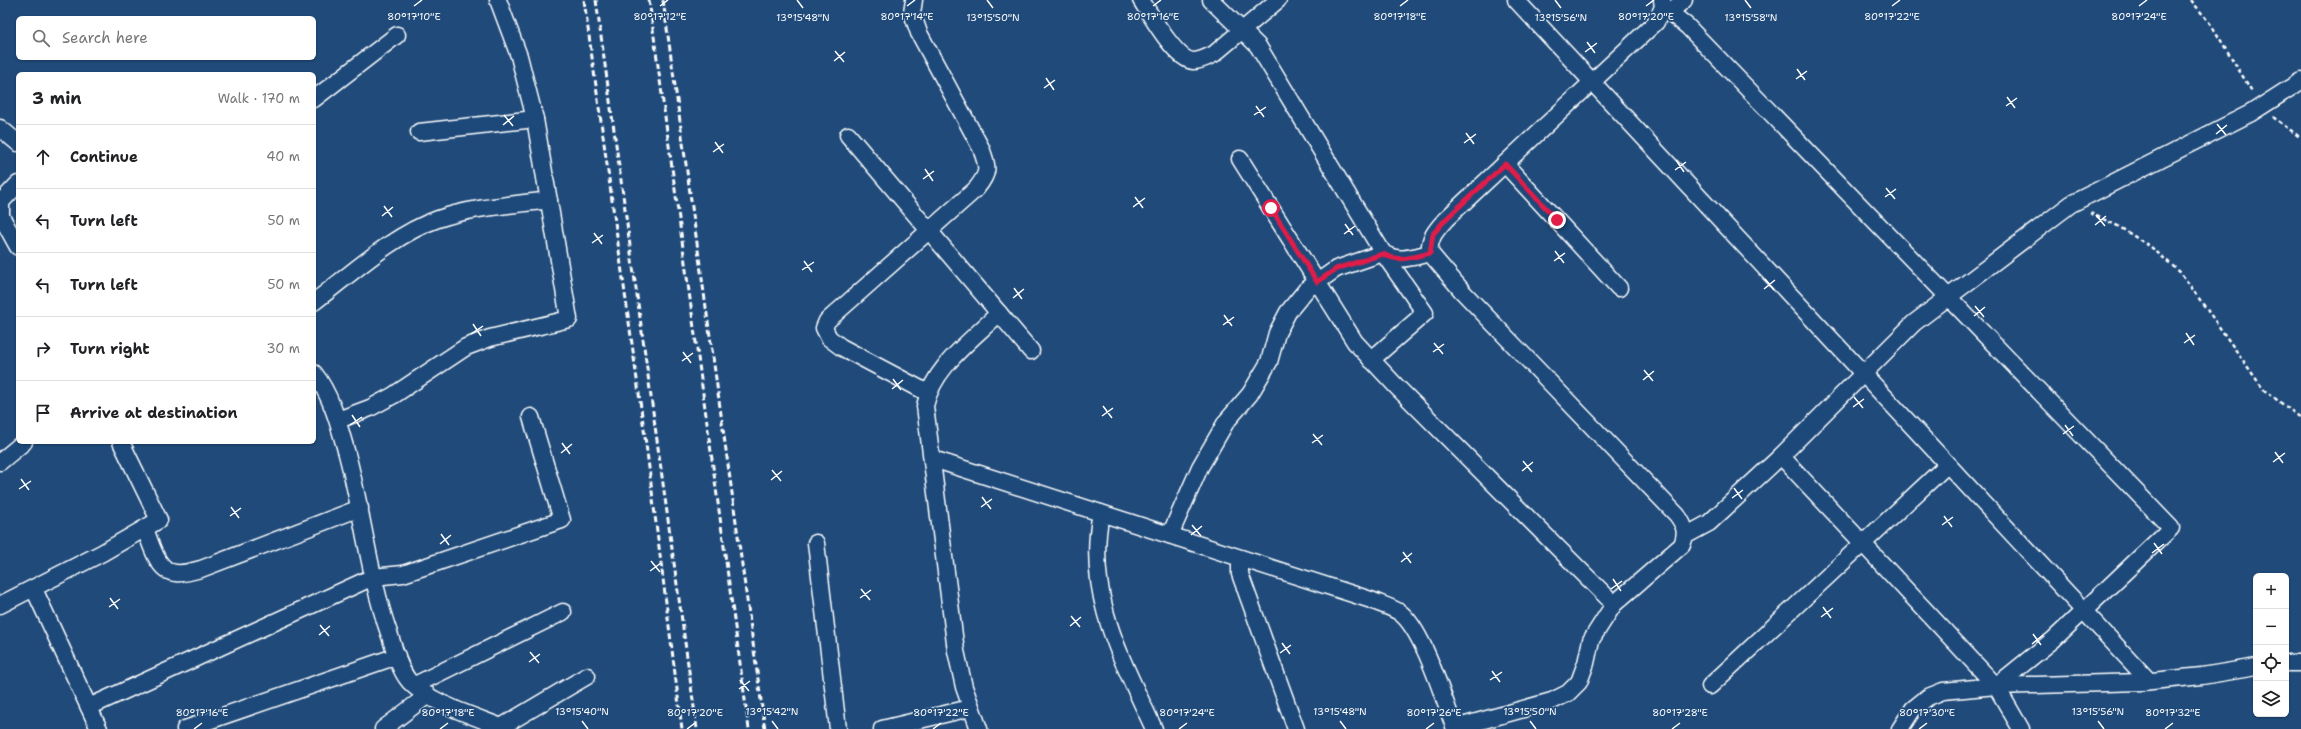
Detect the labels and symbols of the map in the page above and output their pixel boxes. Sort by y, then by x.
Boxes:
text: 80°17'10"E [387,10,441,23]
text: 80°17'12"E [634,10,686,23]
text: 80°17'14"E [881,10,933,23]
text: 80°17'16"E [1127,10,1179,23]
text: 80°17'18"E [1373,10,1427,23]
text: 80°17'20"E [1618,10,1674,23]
text: 80°17'22"E [1864,10,1920,23]
text: 80°17'24"E [2111,10,2167,23]
text: 13°15'48"N [776,11,830,24]
text: 13°15'50"N [966,11,1020,24]
text: 13°15'56"N [1535,11,1587,24]
text: 13°15'58"N [1725,11,1777,24]
route start [1262,199,1280,217]
route end [1548,211,1566,229]
text: 13°15'40"N [555,705,609,718]
text: 13°15'42"N [746,705,798,718]
text: 13°15'48"N [1313,705,1367,718]
text: 13°15'50"N [1503,705,1557,718]
text: 13°15'56"N [2072,705,2124,718]
text: 80°17'16"E [176,706,228,719]
text: 80°17'18"E [421,706,475,719]
text: 80°17'20"E [667,706,723,719]
text: 80°17'22"E [913,706,969,719]
text: 80°17'24"E [1159,706,1215,719]
text: 80°17'26"E [1406,706,1462,719]
text: 80°17'28"E [1652,706,1708,719]
text: 80°17'30"E [1899,706,1955,719]
text: 80°17'32"E [2145,706,2201,719]

